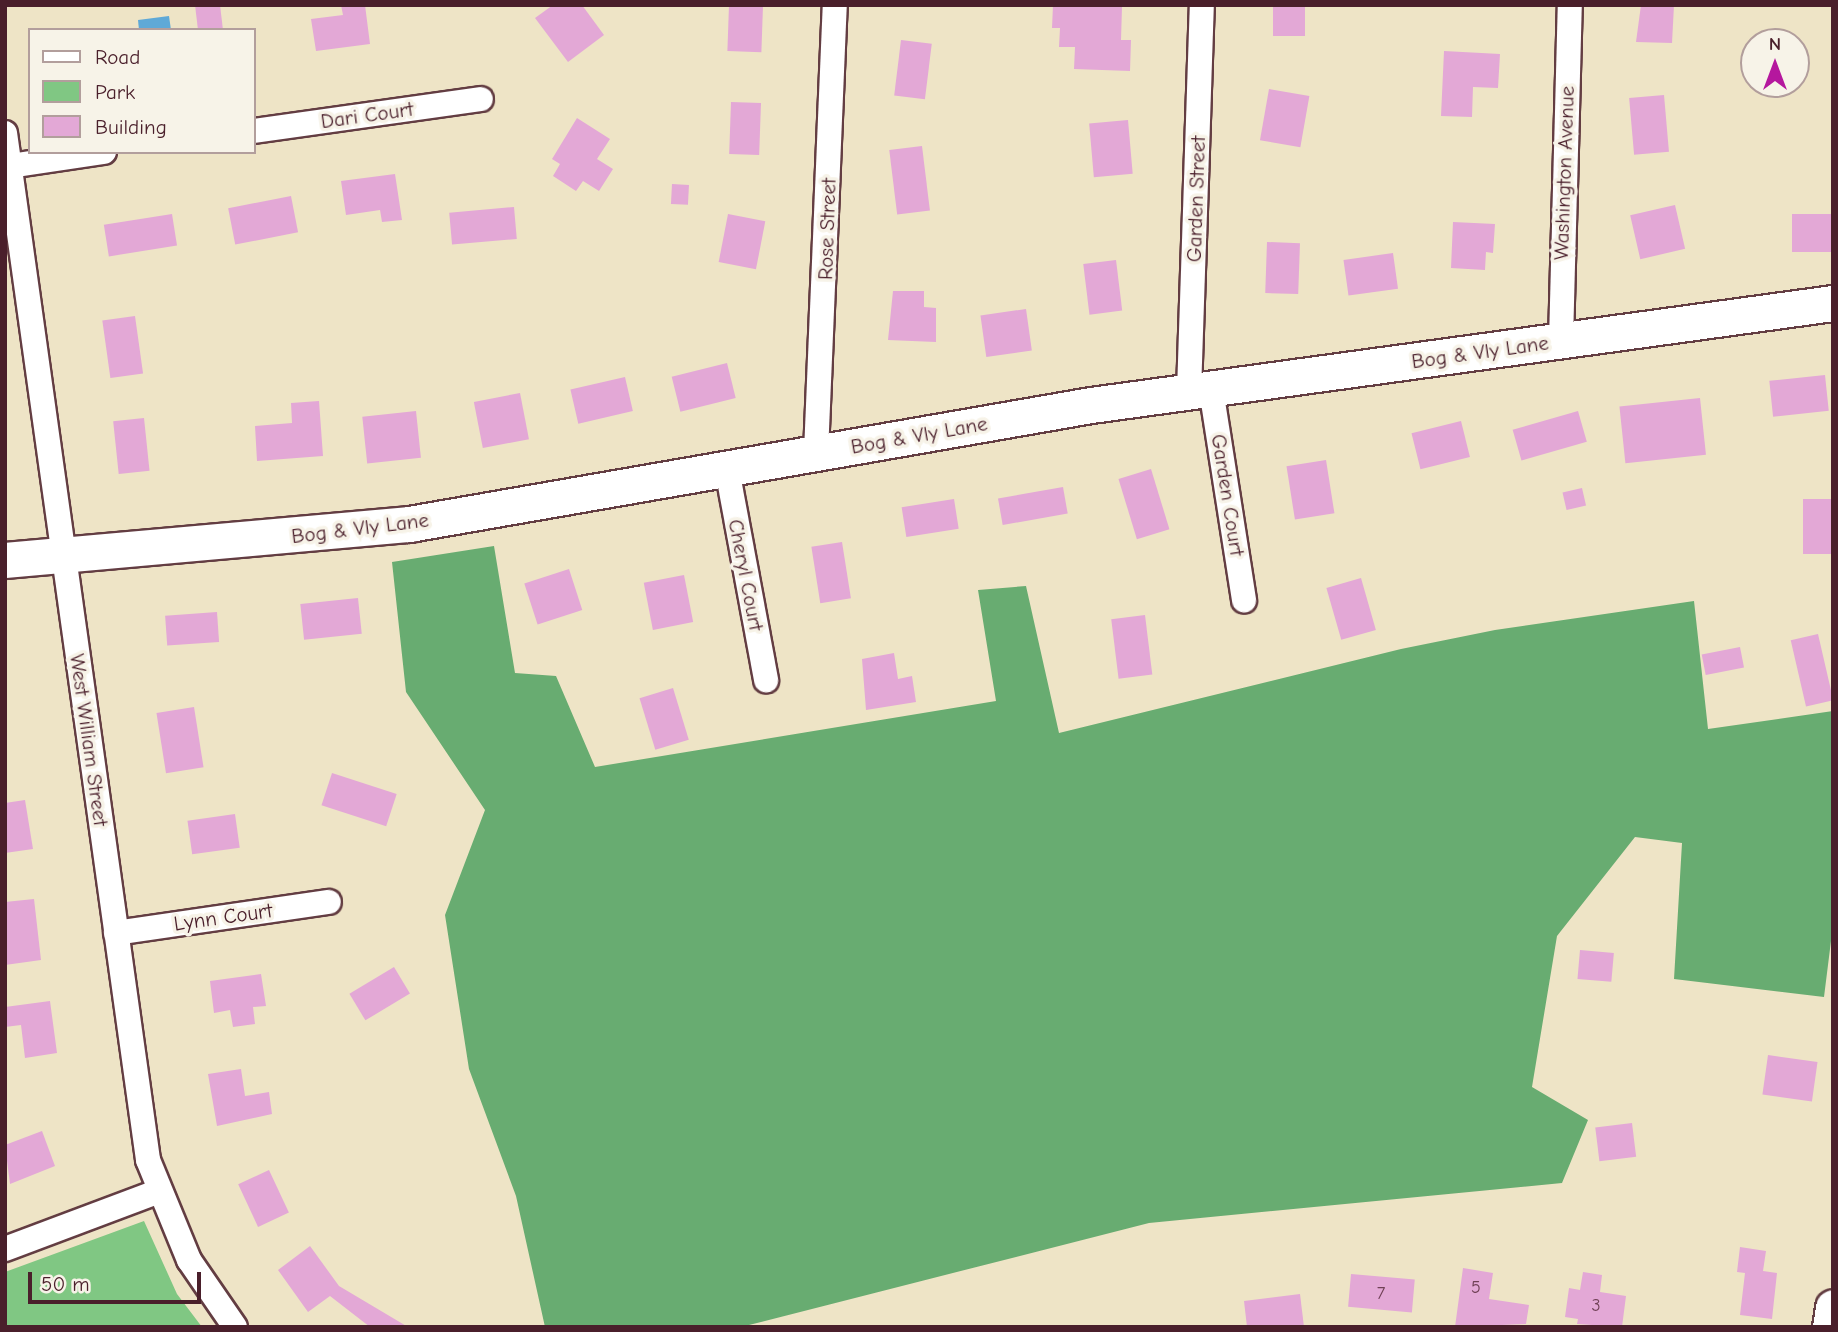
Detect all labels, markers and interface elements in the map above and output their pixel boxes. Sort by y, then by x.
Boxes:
legend [28,28,256,154]
north arrow [1740,28,1810,98]
text: N [1769,33,1781,55]
text: Road [95,45,140,69]
text: Park [95,80,135,104]
street label: Washington Avenue [1548,86,1580,260]
street label: Dari Court [319,96,415,134]
text: Building [95,115,167,139]
street label: Garden Street [1181,135,1211,263]
street label: Rose Street [813,178,841,280]
street label: Bog & Vly Lane [1410,330,1550,374]
street label: Bog & Vly Lane [849,411,989,459]
street label: Garden Court [1206,432,1250,558]
street label: Bog & Vly Lane [290,507,430,549]
street label: Cheryl Court [723,517,769,633]
street label: West William Street [64,652,114,828]
street label: Lynn Court [172,898,274,936]
scale bar [32,1258,205,1302]
text: 50 m [41,1272,90,1296]
house number: 5 [1471,1277,1481,1299]
house number: 7 [1377,1283,1385,1305]
house number: 3 [1591,1295,1601,1317]

